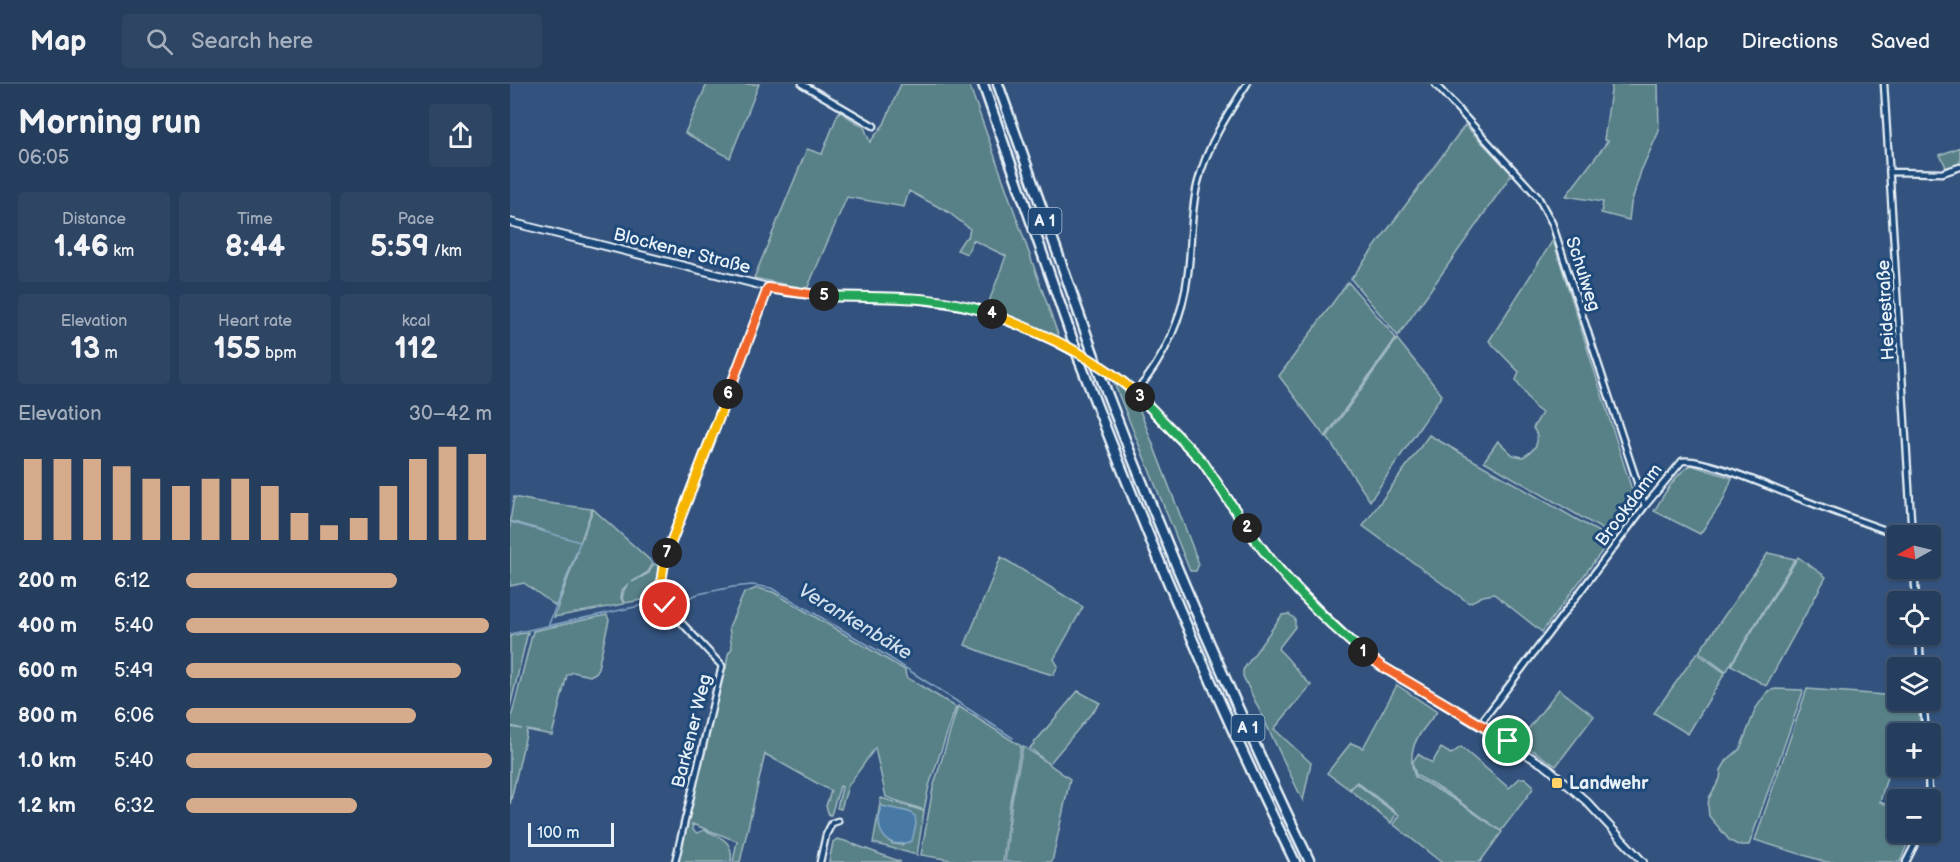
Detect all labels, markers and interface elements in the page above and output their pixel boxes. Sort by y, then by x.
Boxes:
search box [122,14,542,68]
text: Map [30,25,86,58]
icon: search [143,25,176,58]
text: Search here [191,28,313,55]
text: Map [1666,29,1709,54]
text: Directions [1742,29,1838,54]
text: Saved [1871,29,1930,54]
text: Morning run [18,103,201,143]
button: share [429,104,492,167]
text: 06:05 [18,146,69,170]
road number: A 1 [1028,208,1062,234]
text: Distance [62,210,126,229]
text: Time [237,210,273,229]
text: Pace [398,210,434,229]
street label: Blockener Straße [611,224,753,278]
text: 1.46 [54,229,109,265]
text: 8:44 [225,229,285,265]
text: 5:59 [370,229,429,265]
street label: Schulweg [1561,234,1605,314]
text: km [109,242,134,261]
text: /km [429,242,462,261]
street label: Heidestraße [1873,259,1899,361]
pin: 5 [809,281,839,311]
text: 5 [819,286,829,305]
pin: 4 [977,299,1007,329]
text: 4 [987,304,997,323]
text: Elevation [61,312,127,331]
text: Heart rate [218,312,292,331]
text: kcal [402,312,430,331]
text: 13 [70,331,100,367]
text: 155 [213,331,261,367]
text: 112 [394,331,438,367]
text: m [100,344,118,363]
text: bpm [261,344,297,363]
pin: 6 [713,379,743,409]
pin: 3 [1125,382,1155,412]
text: 6 [723,384,733,403]
text: 3 [1135,387,1145,406]
text: Elevation [18,402,101,426]
text: 30–42 m [409,402,492,426]
street label: Brookdamm [1591,460,1667,550]
pin: 2 [1232,513,1262,543]
text: 2 [1242,518,1252,537]
north arrow [1887,525,1941,579]
map controls [1887,525,1941,843]
pin: 7 [652,538,682,568]
text: 7 [663,543,671,562]
text: 200 m [18,569,77,593]
text: 6:12 [114,569,150,593]
pin [639,579,690,630]
water label: Verankenbäke [794,579,916,666]
icon: check [648,588,681,621]
button: locate [1887,591,1941,645]
text: 400 m [18,614,77,638]
text: 5:40 [114,614,153,638]
pin: 1 [1348,637,1378,667]
text: 1 [1360,642,1366,661]
button: layers [1887,657,1941,711]
text: 600 m [18,659,78,683]
text: 5:49 [114,659,153,683]
street label: Barkener Weg [668,672,716,790]
text: 800 m [18,704,77,728]
text: 6:06 [114,704,154,728]
road number: A 1 [1232,715,1264,741]
pin [1482,715,1533,766]
button: + [1887,723,1941,777]
icon: arrive [1491,724,1524,757]
text: 1.0 km [18,749,76,773]
text: 5:40 [114,749,153,773]
place label: Landwehr [1569,773,1649,794]
marker: Landwehr [1550,776,1564,790]
button: − [1887,789,1941,843]
text: 1.2 km [18,794,76,818]
text: 6:32 [114,794,154,818]
scale bar [528,820,614,848]
text: 100 m [537,824,580,843]

